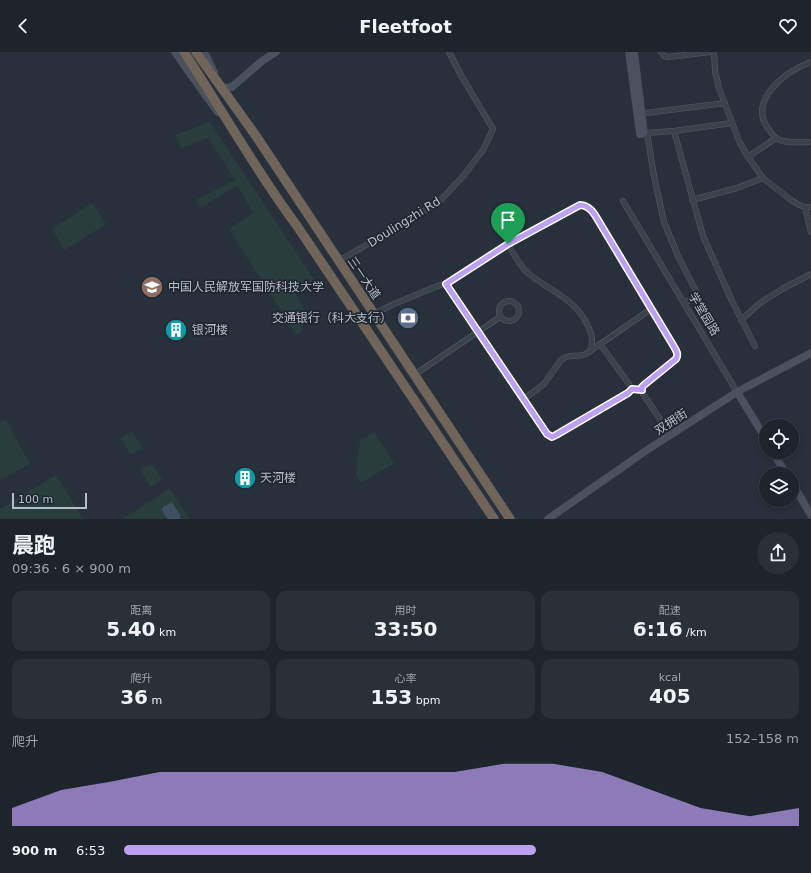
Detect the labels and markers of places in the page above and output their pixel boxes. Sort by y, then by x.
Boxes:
pin [491,203,525,244]
school or university icon: 中国人民解放军国防科技大学 [139,274,165,300]
place label: 中国人民解放军国防科技大学 [168,280,324,294]
bank icon: 交通银行（科大支行） [395,305,421,331]
place label: 交通银行（科大支行） [272,311,392,325]
building icon: 银河楼 [163,317,189,343]
place label: 银河楼 [192,323,228,337]
building icon: 天河楼 [232,465,258,491]
place label: 天河楼 [260,471,296,485]

